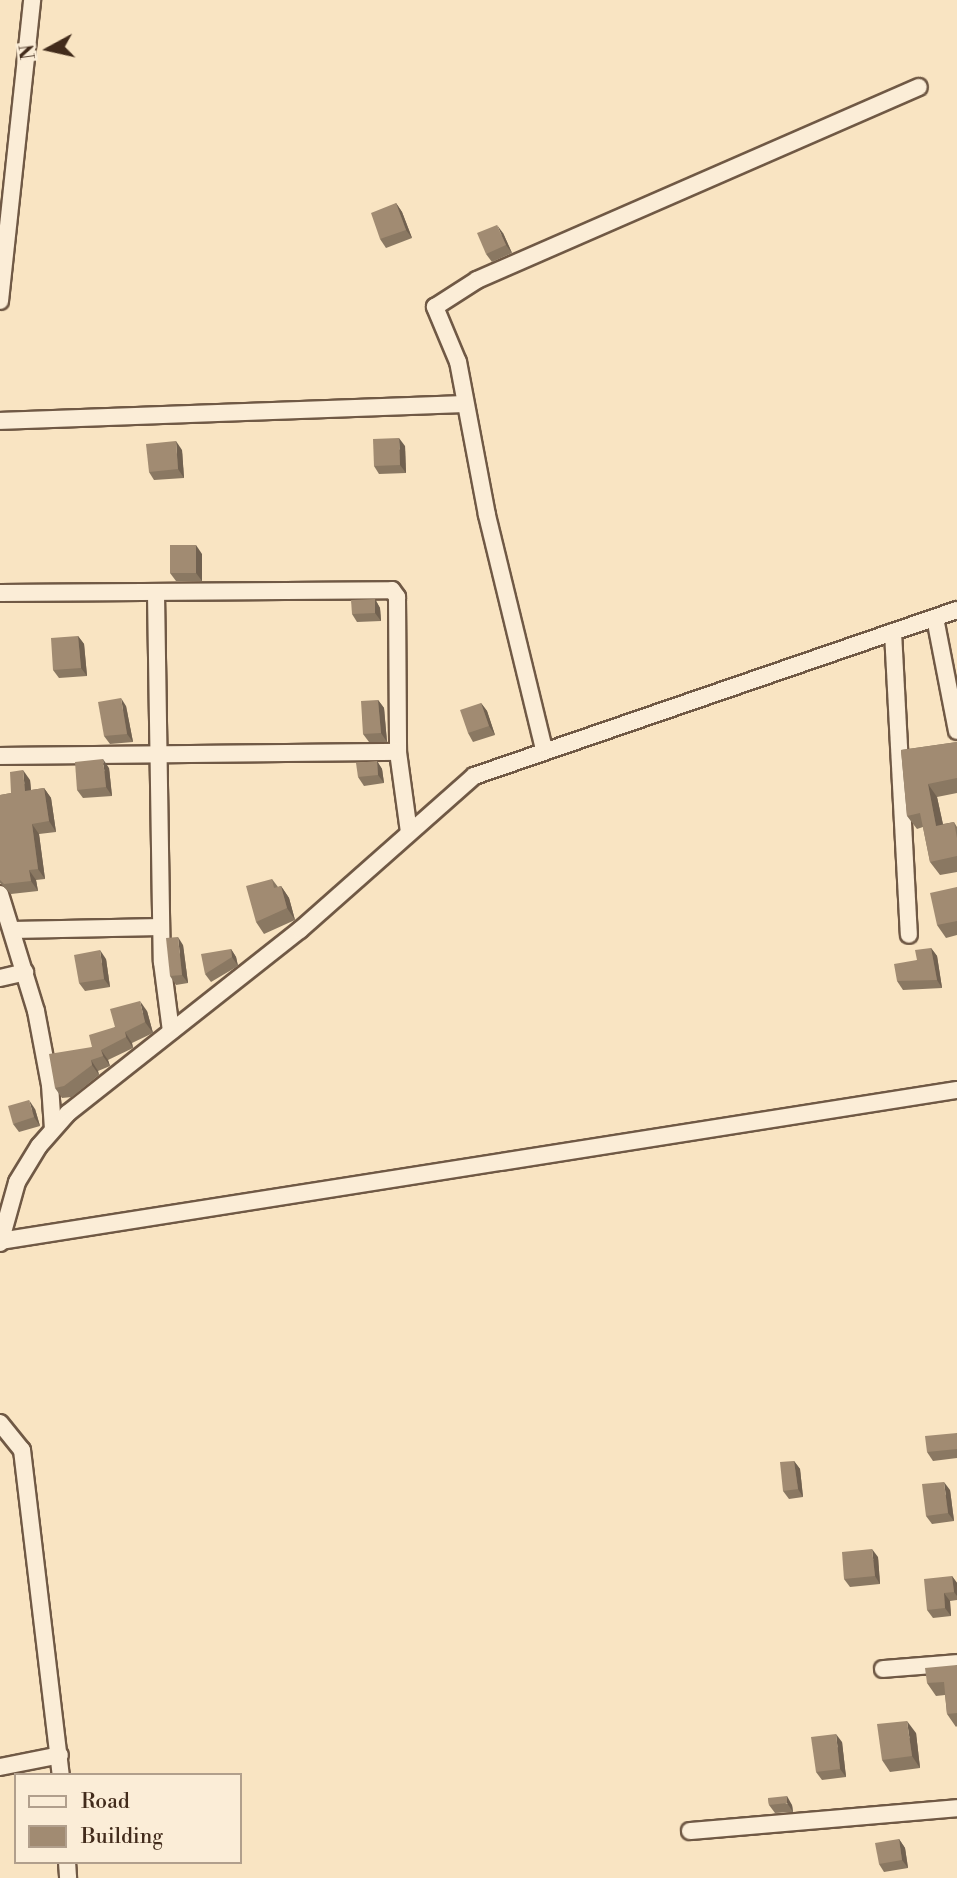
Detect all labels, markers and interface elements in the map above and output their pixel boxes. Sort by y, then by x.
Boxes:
north arrow [14,14,84,84]
text: N [15,43,41,61]
legend [14,1773,242,1864]
text: Road [81,1789,130,1815]
text: Building [81,1824,163,1850]

